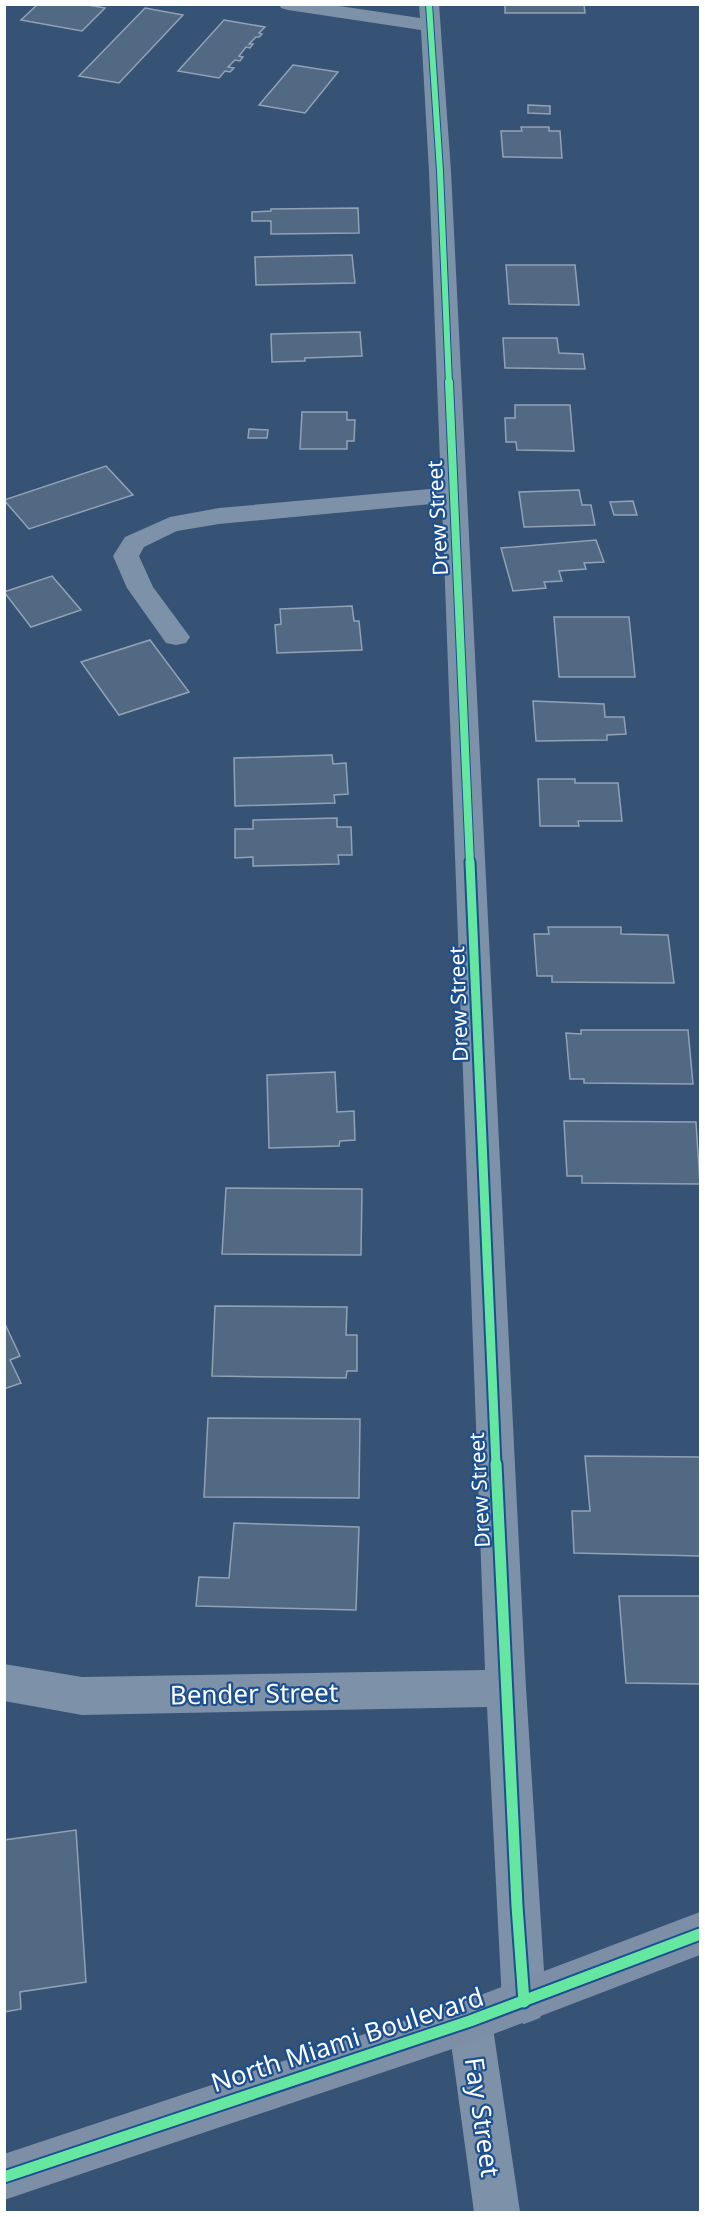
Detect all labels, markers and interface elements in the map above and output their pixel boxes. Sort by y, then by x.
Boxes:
street label: Drew Street [420,459,454,576]
street label: Drew Street [442,945,474,1062]
street label: Drew Street [462,1431,496,1548]
street label: Bender Street [170,1674,338,1712]
street label: North Miami Boulevard [206,1978,488,2100]
street label: Fay Street [457,2055,509,2179]

